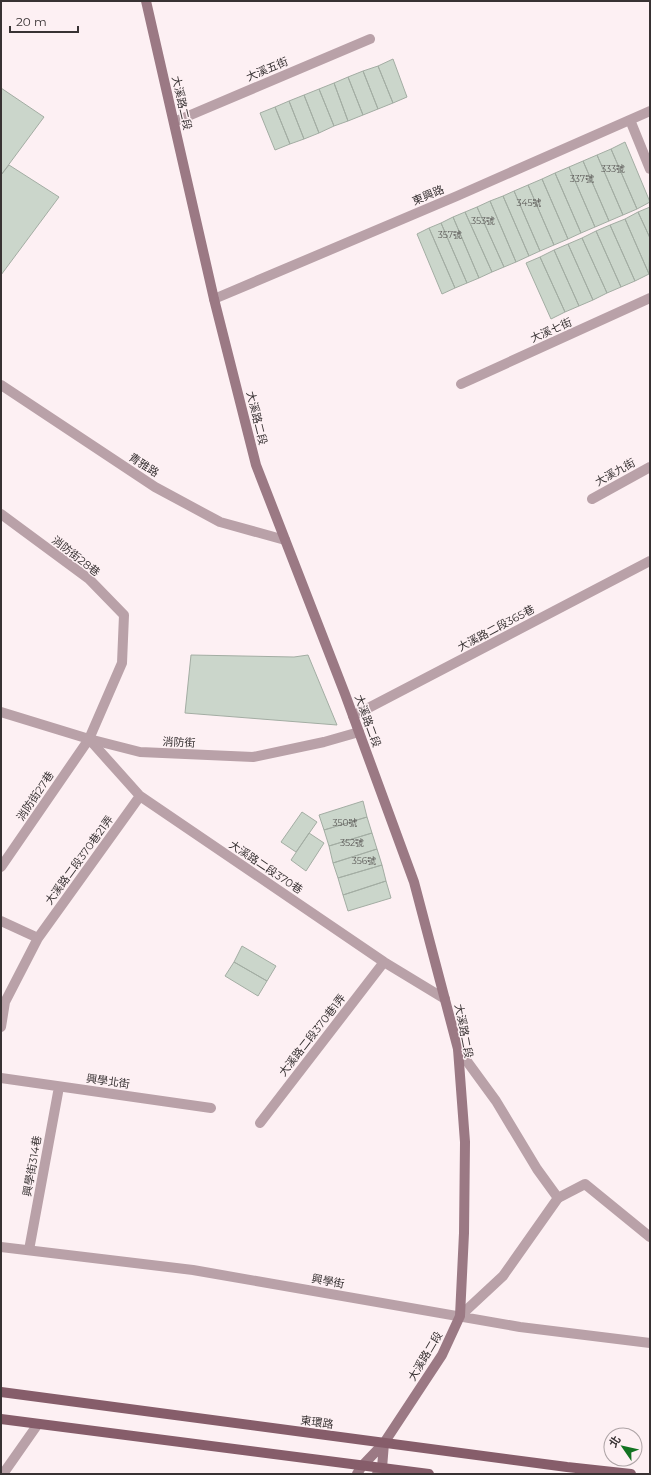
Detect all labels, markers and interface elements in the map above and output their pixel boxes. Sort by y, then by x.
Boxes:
scale bar [10,8,78,34]
text: 20 m [16,14,47,29]
street label: 大溪五街 [244,54,290,84]
street label: 大溪路二段 [169,75,195,131]
house number: 333號 [601,163,625,174]
house number: 337號 [570,173,594,184]
street label: 東興路 [410,182,446,208]
house number: 345號 [516,197,542,208]
house number: 353號 [471,215,495,226]
house number: 357號 [438,229,462,240]
street label: 大溪七街 [528,315,574,345]
street label: 大溪路二段 [244,390,270,446]
street label: 青雅路 [126,450,162,480]
street label: 大溪九街 [592,455,638,489]
street label: 消防街28巷 [49,533,103,579]
street label: 大溪路二段365巷 [455,602,537,654]
street label: 大溪路二段 [352,693,384,749]
street label: 消防街 [162,734,196,750]
street label: 消防街27巷 [13,769,57,823]
street label: 大溪路二段370巷21弄 [42,813,116,907]
house number: 350號 [332,817,358,828]
street label: 大溪路二段370巷 [227,837,305,897]
house number: 352號 [340,837,364,848]
house number: 356號 [352,855,376,866]
street label: 大溪路二段370巷1弄 [276,991,348,1079]
street label: 大溪路二段 [452,1003,476,1059]
street label: 興學北街 [85,1071,131,1091]
street label: 興學街314巷 [20,1135,44,1197]
street label: 興學街 [311,1271,345,1291]
street label: 大溪路二段 [405,1329,445,1383]
street label: 東環路 [300,1413,334,1431]
north arrow [603,1427,643,1467]
text: 北 [606,1433,624,1450]

